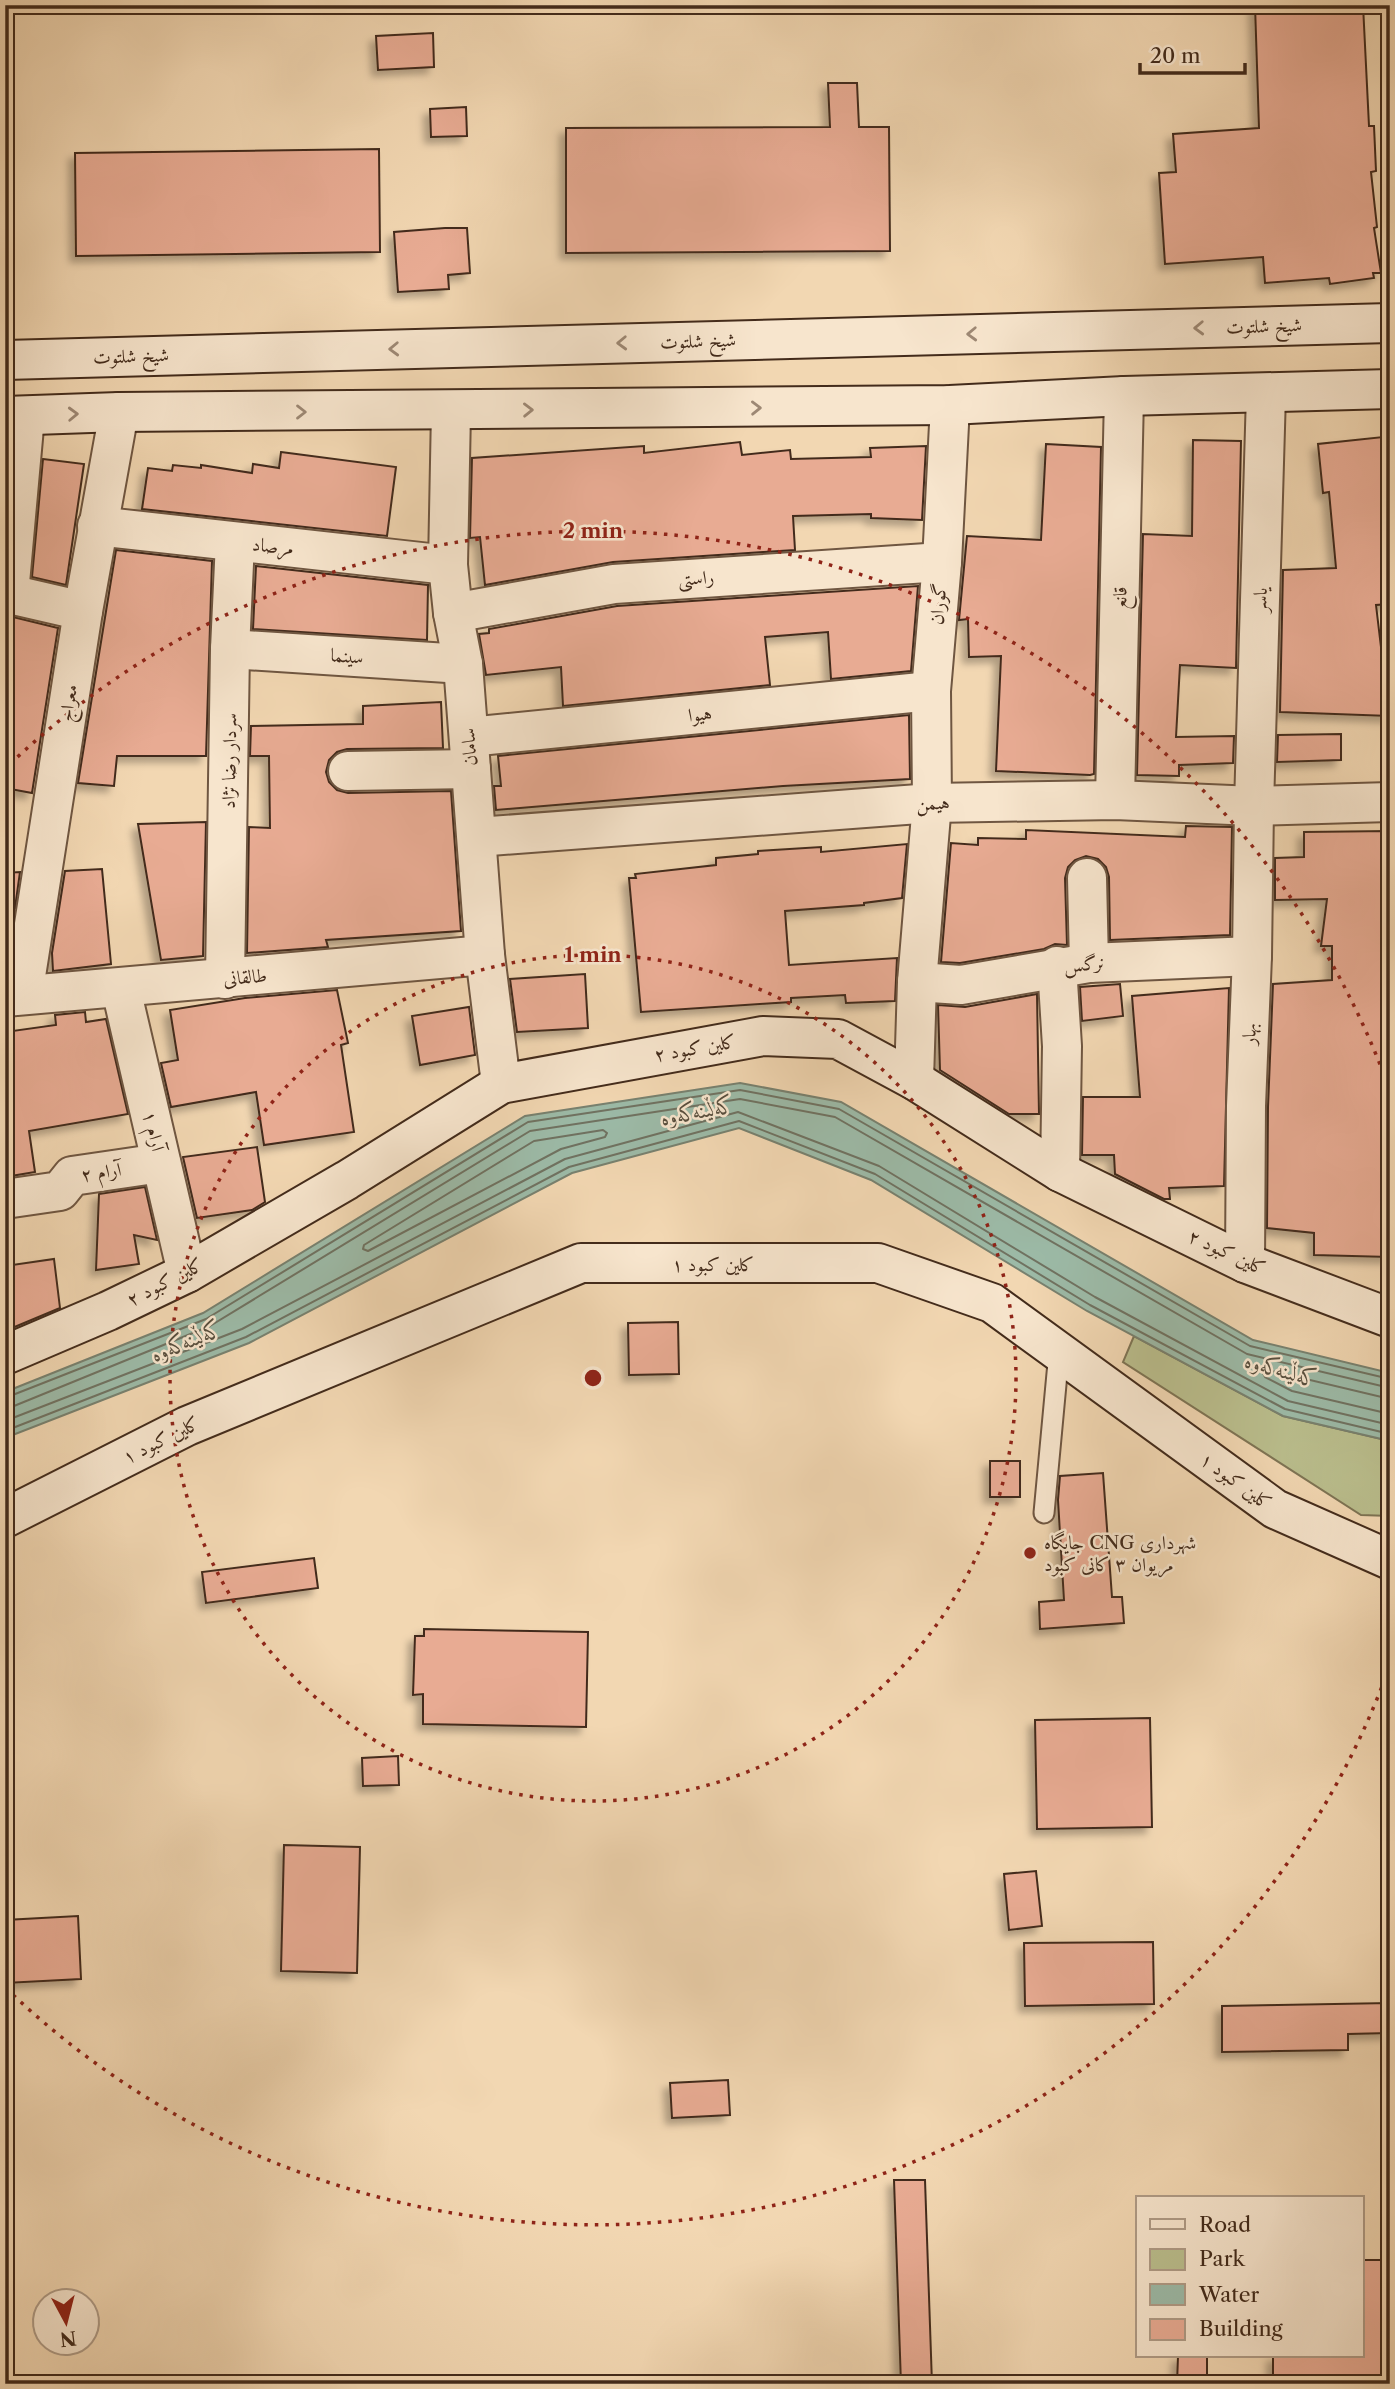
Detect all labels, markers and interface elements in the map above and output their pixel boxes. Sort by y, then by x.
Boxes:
scale bar [1140,32,1244,76]
text: 20 m [1150,43,1201,68]
street label: شیخ شلتوت [1226,313,1303,345]
one-way arrow [1193,320,1204,335]
one-way arrow [966,326,976,342]
street label: شیخ شلتوت [660,328,737,360]
one-way arrow [616,336,627,351]
one-way arrow [389,342,400,357]
street label: شیخ شلتوت [93,343,170,375]
one-way arrow [751,400,762,415]
one-way arrow [524,402,534,418]
one-way arrow [296,404,307,419]
one-way arrow [68,406,79,421]
text: 2 min [563,518,624,543]
street label: مرصاد [251,532,295,562]
street label: راستی [677,565,715,593]
street label: گوران [925,582,952,626]
street label: قانع [1108,586,1138,610]
street label: یاسر [1248,586,1273,615]
street label: سینما [330,643,364,669]
street label: معراج [54,683,88,724]
street label: هیوا [687,701,713,728]
street label: سردار رضا نژاد [217,713,242,809]
street label: سامان [456,727,482,767]
street label: هیمن [916,791,951,817]
text: 1 min [564,942,622,967]
street label: نرگس [1063,951,1105,978]
street label: طالقانی [222,964,268,990]
street label: بهار [1237,1023,1262,1047]
street label: کلین کبود ۲ [652,1029,738,1067]
water label: کەڵینەکەوە [659,1092,737,1130]
street label: آرام ۱ [133,1109,170,1156]
street label: آرام ۲ [79,1157,125,1191]
street label: کلین کبود ۲ [1184,1224,1269,1281]
street label: کلین کبود ۲ [123,1253,208,1312]
street label: کلین کبود ۱ [672,1253,754,1277]
water label: کەڵینەکەوە [147,1315,227,1367]
water label: کەڵینەکەوە [1242,1348,1322,1392]
centre of rings [581,1366,605,1390]
street label: کلین کبود ۱ [119,1412,204,1469]
street label: کلین کبود ۱ [1195,1447,1276,1515]
place label: جایگاه CNG شهرداری مریوان ۳ کانی کبود [1044,1530,1196,1578]
marker: جایگاه CNG شهرداری مریوان ۳ کانی کبود [1022,1545,1038,1561]
legend [1136,2196,1364,2358]
text: Road [1199,2212,1251,2237]
text: Park [1199,2246,1245,2271]
text: Water [1198,2282,1259,2307]
north arrow [32,2288,102,2358]
text: Building [1199,2316,1284,2341]
text: N [58,2326,78,2351]

